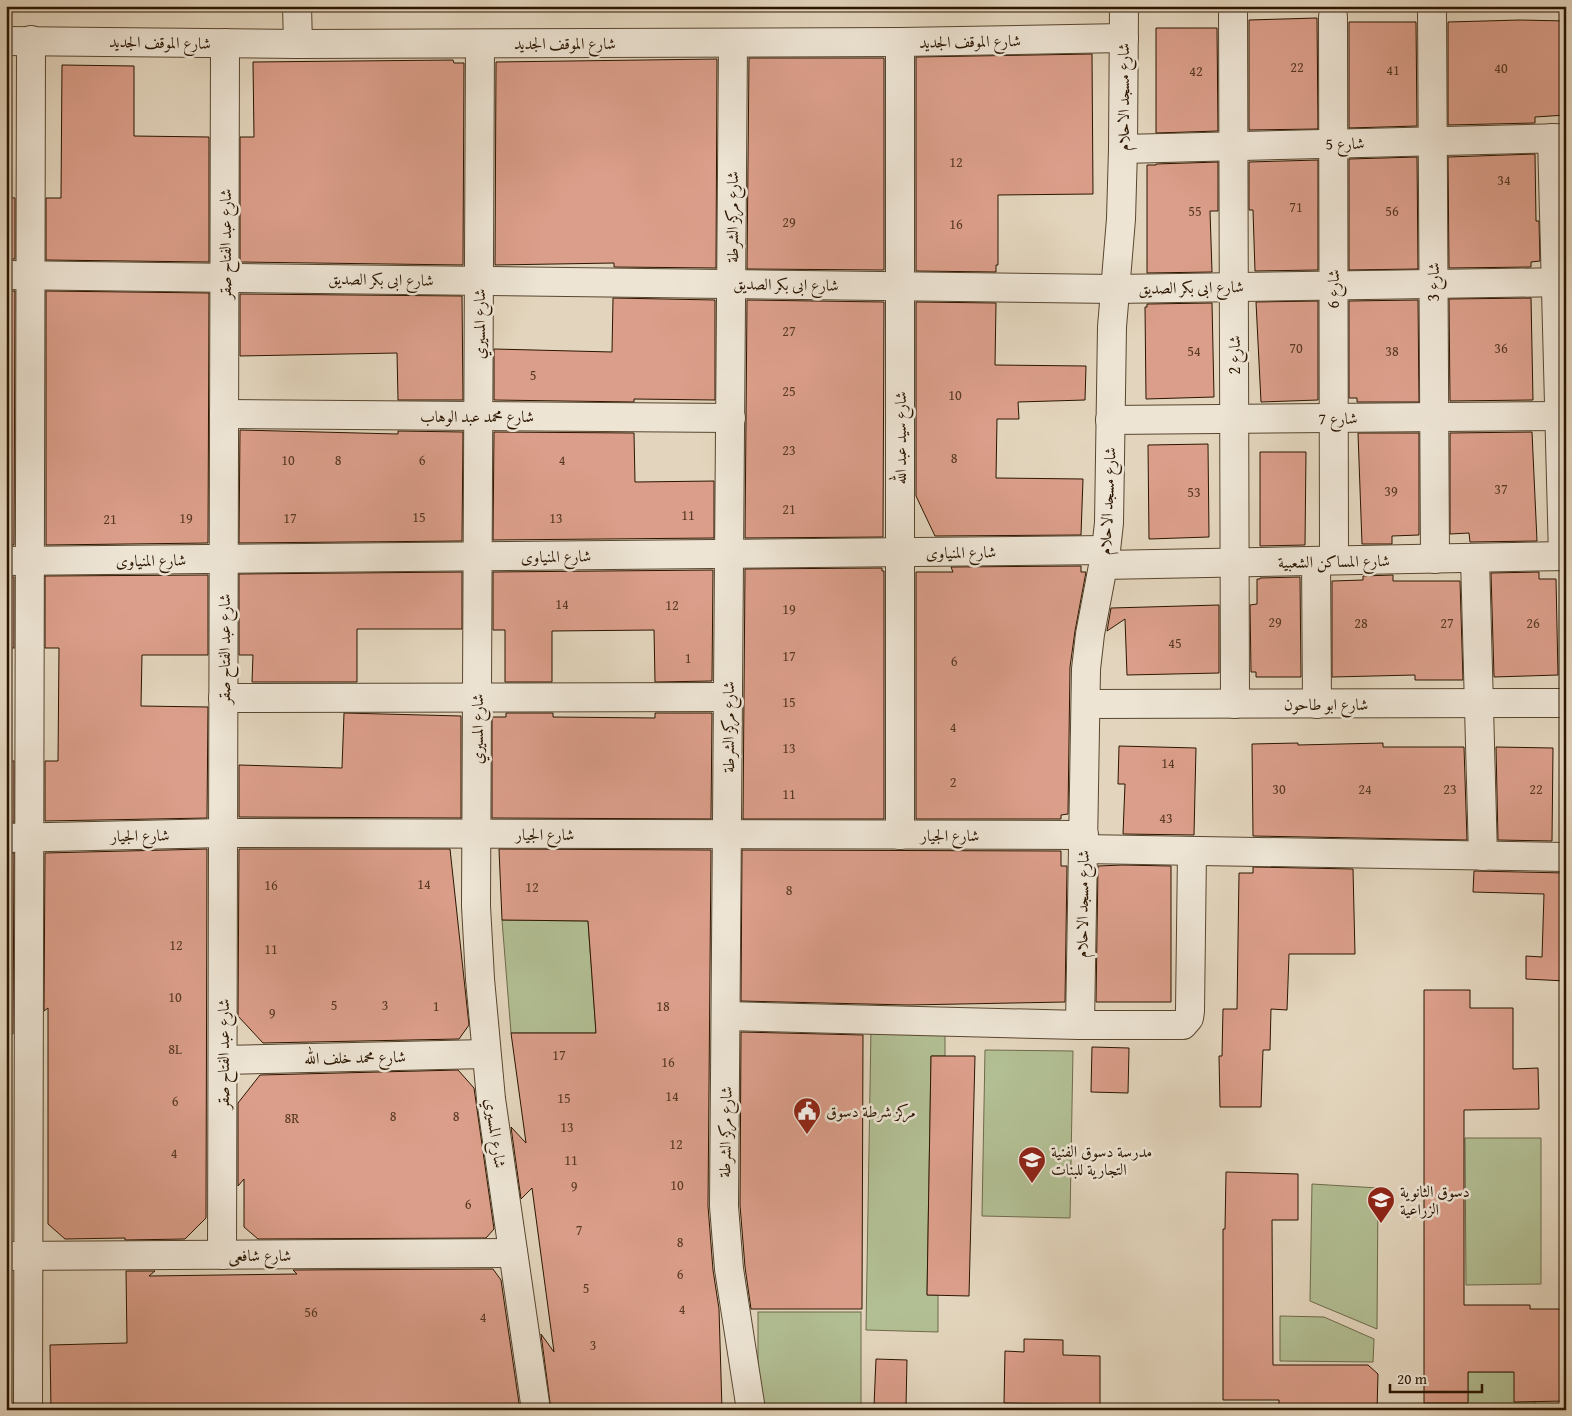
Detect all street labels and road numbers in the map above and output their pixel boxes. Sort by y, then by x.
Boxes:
street label: شارع الموقف الجديد [919,28,1021,56]
street label: شارع الموقف الجديد [109,29,211,57]
street label: شارع الموقف الجديد [514,31,616,57]
street label: شارع مسجد الاحلام [1111,43,1138,151]
street label: شارع 5 [1325,131,1365,157]
street label: شارع مركز الشرطة [720,171,746,263]
street label: شارع عبد الفتاح صقر [213,189,240,301]
street label: شارع 3 [1421,262,1447,302]
street label: شارع ابى بكر الصديق [328,266,434,294]
street label: شارع 6 [1321,269,1347,309]
street label: شارع ابى بكر الصديق [733,271,839,299]
street label: شارع ابى بكر الصديق [1138,274,1244,302]
street label: شارع المسيري [467,289,493,359]
street label: شارع 2 [1222,335,1248,375]
street label: شارع سيد عبد الله [888,391,914,485]
street label: شارع محمد عبد الوهاب [420,404,534,430]
street label: شارع 7 [1318,406,1358,432]
street label: شارع مسجد الاحلام [1092,446,1125,556]
street label: شارع المنياوى [926,539,997,567]
street label: شارع المنياوى [521,543,592,571]
street label: شارع المنياوى [116,547,187,575]
street label: شارع المساكن الشعبية [1278,548,1390,576]
street label: شارع عبد الفتاح صقر [212,594,239,706]
street label: شارع مركز الشرطة [716,681,742,773]
street label: شارع ابو طاحون [1284,692,1368,718]
street label: شارع المسيري [465,694,491,764]
street label: شارع الجيار [108,822,170,850]
street label: شارع الجيار [514,822,574,848]
street label: شارع الجيار [919,823,979,849]
street label: شارع مسجد الاحلام [1069,850,1098,958]
street label: شارع عبد الفتاح صقر [211,999,238,1111]
street label: شارع محمد خلف الله [304,1044,406,1072]
street label: شارع مركز الشرطة [712,1086,740,1178]
street label: شارع المسيري [477,1096,513,1170]
street label: شارع شافعى [229,1243,291,1269]

